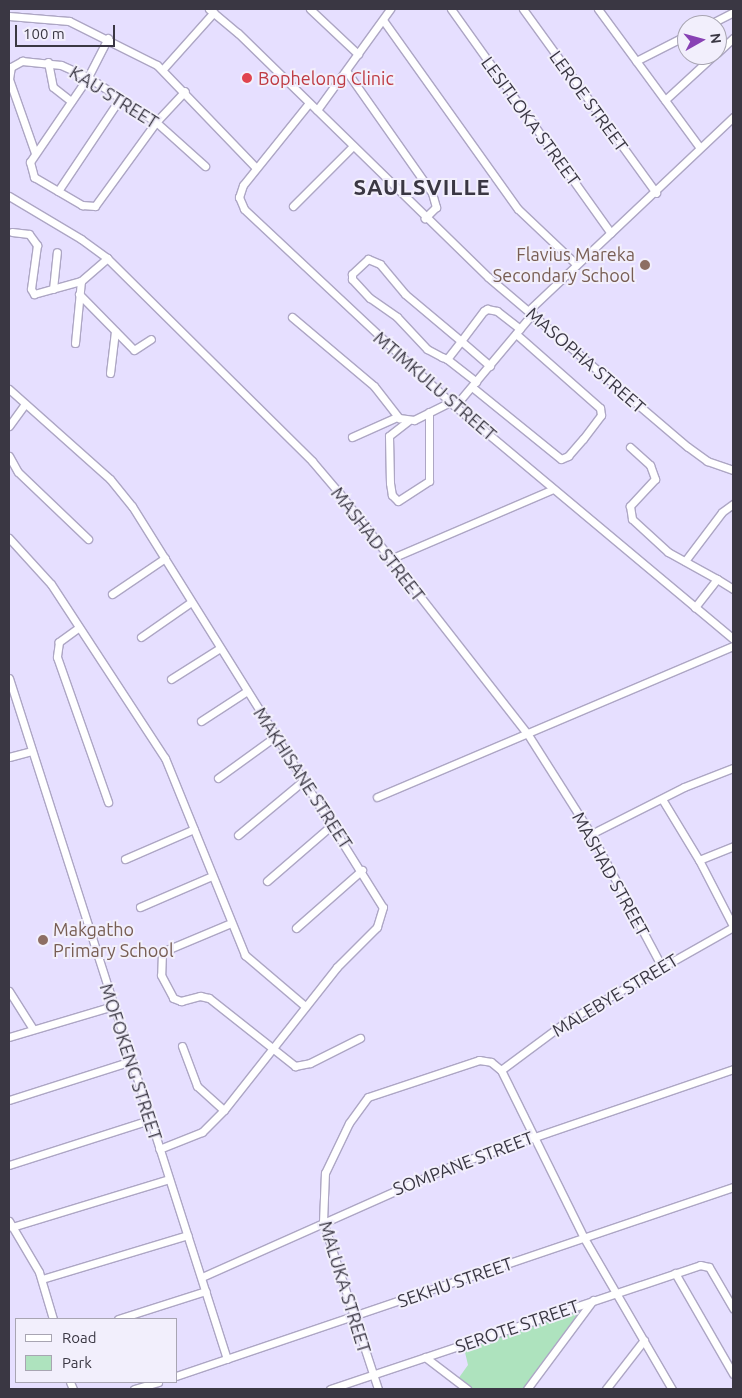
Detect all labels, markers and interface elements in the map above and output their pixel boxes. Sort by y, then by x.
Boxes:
scale bar [18,15,118,47]
north arrow [677,15,727,65]
text: 100 m [23,25,65,42]
text: N [707,32,724,44]
street label: LEROE STREET [545,46,633,156]
street label: LESITLOKA STREET [477,52,585,190]
street label: KAU STREET [66,61,162,133]
place label: Bophelong Clinic [258,67,394,89]
marker: Bophelong Clinic [240,71,254,85]
district label: SAULSVILLE [352,174,492,200]
place label: Flavius Mareka Secondary School [493,244,635,286]
marker: Flavius Mareka Secondary School [639,259,651,271]
street label: MASOPHA STREET [522,302,650,418]
street label: MTIMKULU STREET [369,327,501,445]
street label: MASHAD STREET [327,483,429,605]
street label: MAKHISANE STREET [249,703,357,853]
street label: MASHAD STREET [568,808,654,940]
place label: Makgatho Primary School [53,919,174,962]
marker: Makgatho Primary School [37,934,49,946]
street label: MALEBYE STREET [548,949,682,1041]
street label: MOFOKENG STREET [95,981,167,1143]
street label: SOMPANE STREET [390,1126,536,1200]
street label: MALUKA STREET [315,1218,375,1356]
street label: SEKHU STREET [395,1252,515,1312]
street label: SEROTE STREET [452,1295,582,1357]
legend [15,1318,178,1383]
text: Road [62,1329,97,1346]
text: Park [62,1354,92,1371]

